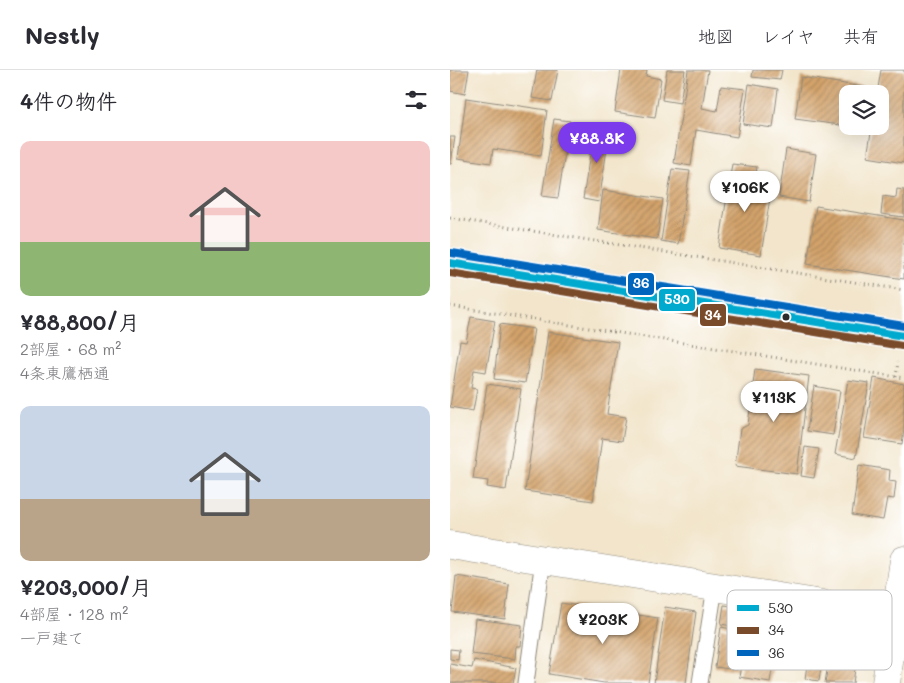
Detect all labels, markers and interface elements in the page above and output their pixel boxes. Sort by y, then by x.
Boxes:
text: Nestly [25,19,100,50]
text: 地図 [698,24,734,48]
text: レイヤ [762,24,815,48]
text: 共有 [843,24,879,48]
map controls [839,85,889,135]
button: layers [839,85,889,135]
icon: filters [402,86,430,114]
text: 4件の物件 [20,87,117,114]
pin: ¥88.8K [556,122,638,164]
text: ¥88.8K [569,127,625,148]
pin: ¥106K [710,170,780,213]
icon: home [180,174,270,264]
text: ¥106K [721,176,769,197]
line badge: 36 [627,272,655,296]
text: 36 [633,273,649,292]
line badge: 530 [658,288,696,312]
text: 530 [664,289,690,308]
line badge: 34 [699,303,727,327]
text: 34 [704,305,722,324]
text: ¥88,800/月 [20,308,140,335]
unlabelled marker [781,312,791,322]
text: 2部屋 · 68 m² [20,338,121,359]
text: 4条東鷹栖通 [20,362,109,383]
pin: ¥113K [739,380,809,423]
text: ¥113K [752,386,796,407]
icon: home [180,439,270,529]
text: ¥203,000/月 [20,573,152,600]
legend [727,590,892,670]
text: 530 [768,598,793,617]
pin: ¥203K [568,602,638,645]
text: 4部屋 · 128 m² [20,603,128,624]
text: ¥203K [578,608,628,629]
text: 34 [768,620,785,639]
text: 一戸建て [20,627,84,648]
text: 36 [768,643,785,662]

